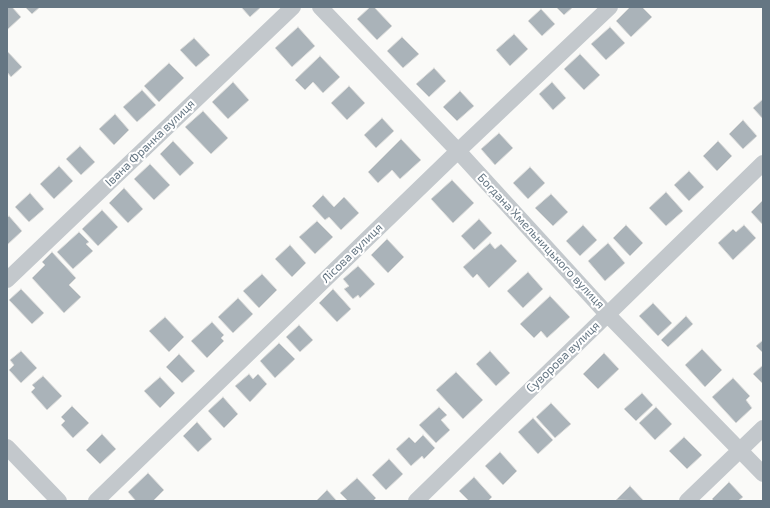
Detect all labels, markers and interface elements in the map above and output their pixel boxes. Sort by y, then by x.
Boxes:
street label: Івана Франка вулиця [102,97,198,189]
street label: Богдана Хмельницького вулиця [474,170,608,312]
street label: Лісова вулиця [318,220,386,286]
street label: Суворова вулиця [523,318,603,396]

